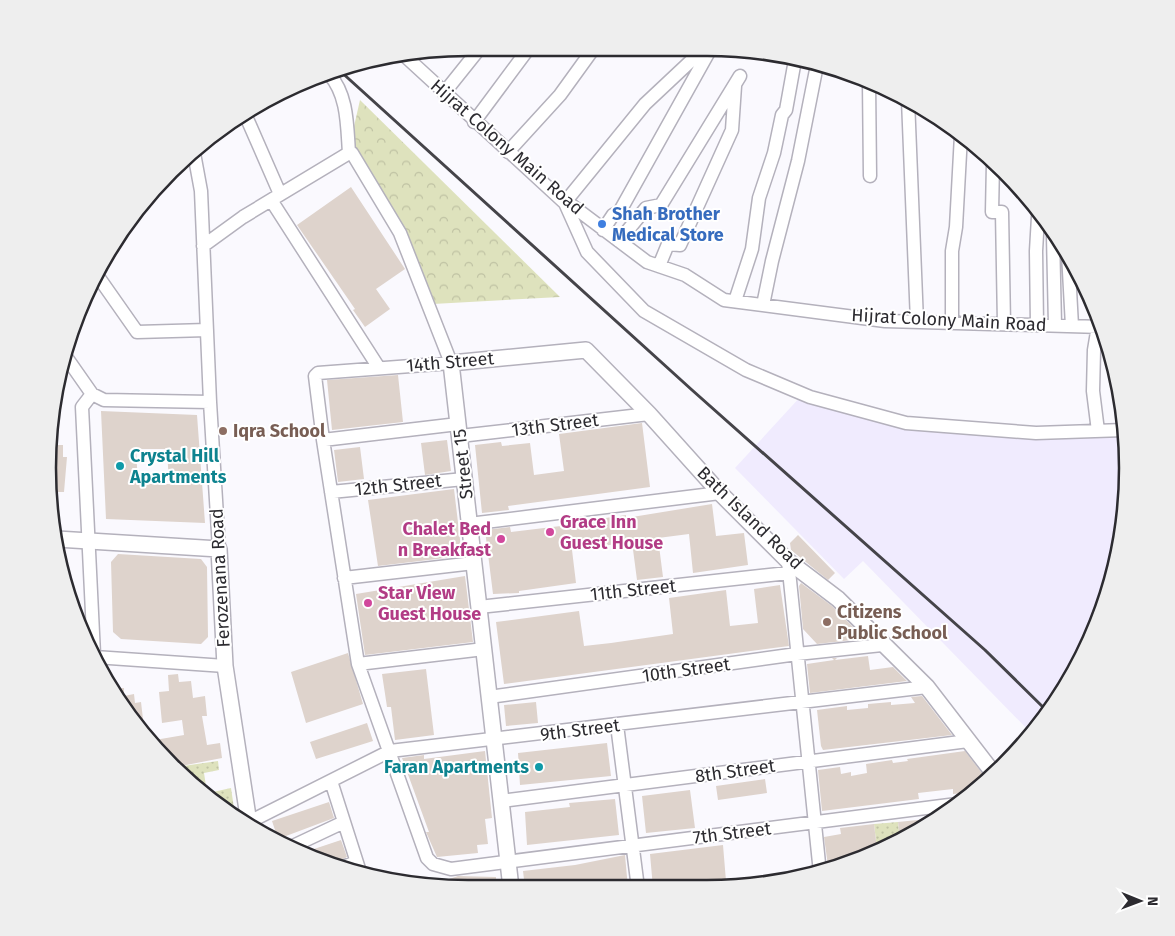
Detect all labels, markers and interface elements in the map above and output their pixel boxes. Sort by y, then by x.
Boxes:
street label: Hijrat Colony Main Road [426,75,588,219]
place label: Shah Brother Medical Store [612,203,724,246]
marker: Shah Brother Medical Store [596,218,608,230]
street label: Hijrat Colony Main Road [851,304,1047,336]
street label: 14th Street [405,347,495,377]
street label: 13th Street [510,409,600,441]
place label: Iqra School [233,420,326,442]
marker: Iqra School [217,425,229,437]
street label: Street 15 [448,428,478,500]
place label: Crystal Hill Apartments [129,445,227,488]
marker: Crystal Hill Apartments [114,460,126,472]
street label: Bath Island Road [692,462,808,574]
street label: 12th Street [353,469,443,501]
street label: Ferozenana Road [205,508,235,648]
place label: Grace Inn Guest House [560,511,663,554]
place label: Chalet Bed n Breakfast [398,518,492,561]
marker: Grace Inn Guest House [544,526,556,538]
marker: Chalet Bed n Breakfast [495,533,507,545]
street label: 11th Street [589,575,677,605]
place label: Star View Guest House [378,582,481,625]
marker: Star View Guest House [362,597,374,609]
place label: Citizens Public School [837,601,948,644]
marker: Citizens Public School [821,616,833,628]
street label: 10th Street [641,653,732,687]
street label: 9th Street [539,714,622,746]
street label: 8th Street [694,754,777,788]
place label: Faran Apartments [384,756,529,778]
marker: Faran Apartments [533,761,545,773]
street label: 7th Street [692,817,773,849]
north arrow [1115,876,1165,926]
text: N [1144,896,1161,906]

